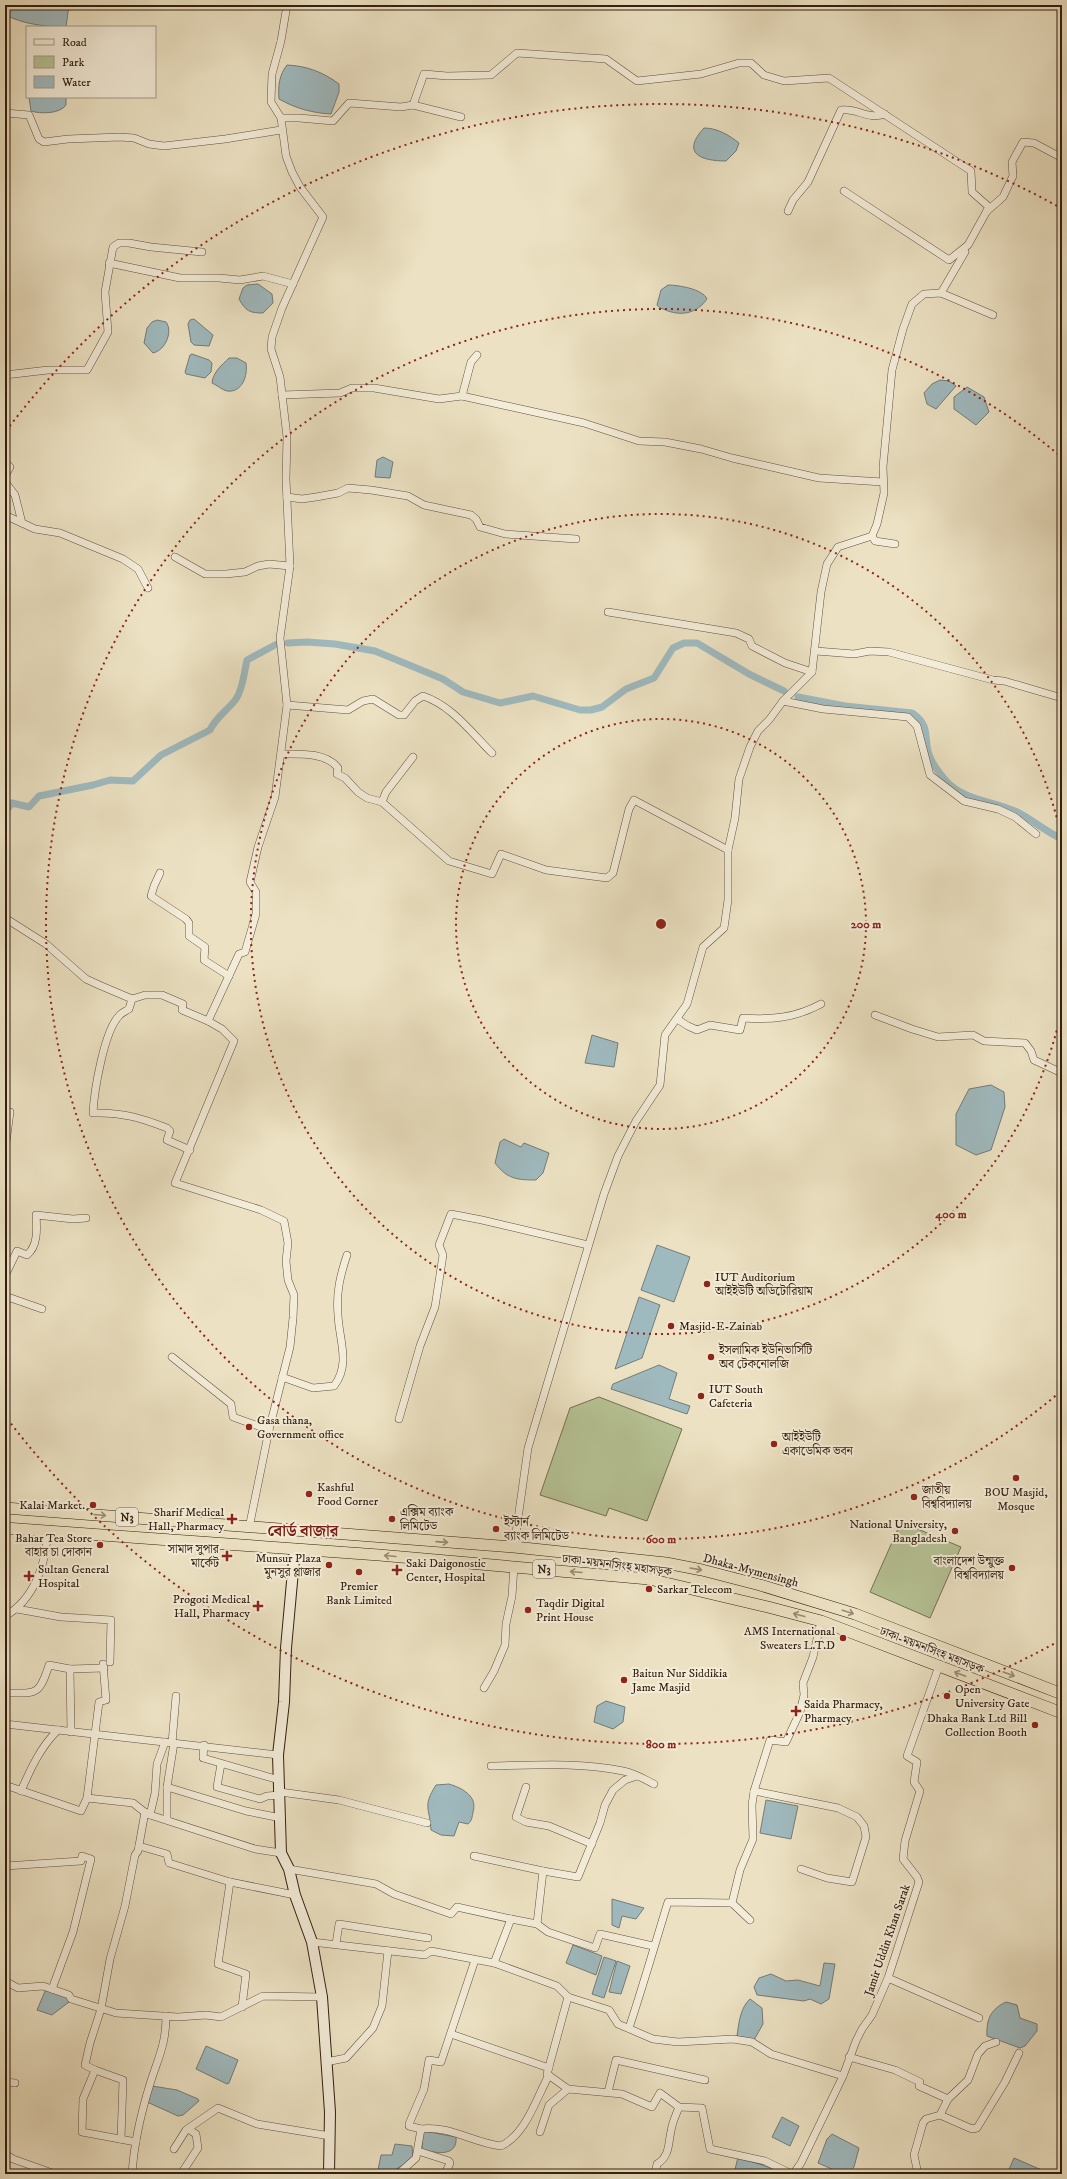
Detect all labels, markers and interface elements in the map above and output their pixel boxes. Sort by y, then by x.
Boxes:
legend [26,26,156,98]
text: Road [62,35,87,50]
text: Park [62,55,84,70]
text: Water [61,75,91,90]
centre of rings [654,917,668,931]
text: 200 m [851,917,881,932]
text: 400 m [934,1207,967,1222]
place label: IUT Auditorium আইইউটি অডিটোরিয়াম [714,1270,813,1299]
marker: IUT Auditorium আইইউটি অডিটোরিয়াম [702,1279,712,1289]
place label: Masjid-E-Zainab [679,1319,763,1334]
marker: Masjid-E-Zainab [666,1321,676,1331]
place label: ইসলামিক ইউনিভার্সিটি অব টেকনোলজি [718,1341,813,1372]
marker: ইসলামিক ইউনিভার্সিটি অব টেকনোলজি [706,1352,716,1362]
place label: IUT South Cafeteria [709,1382,764,1411]
marker: IUT South Cafeteria [696,1391,706,1401]
place label: Gasa thana, Government office [257,1413,344,1442]
marker: Gasa thana, Government office [244,1422,254,1432]
place label: আইইউটি একাডেমিক ভবন [781,1428,854,1459]
marker: আইইউটি একাডেমিক ভবন [769,1439,779,1449]
marker: BOU Masjid, Mosque [1011,1473,1021,1483]
place label: Kashful Food Corner [317,1480,379,1509]
place label: জাতীয় বিশ্ববিদ্যালয় [921,1482,972,1512]
place label: BOU Masjid, Mosque [984,1485,1048,1514]
marker: Kashful Food Corner [304,1489,314,1499]
marker: জাতীয় বিশ্ববিদ্যালয় [909,1492,919,1502]
place label: Kalai Market. [19,1498,85,1513]
marker: Kalai Market. [88,1500,98,1510]
place label: এক্সিম ব্যাংক লিমিটেড [399,1504,454,1534]
place label: Sharif Medical Hall, Pharmacy [148,1505,224,1534]
road number: N3 [116,1508,138,1526]
one-way arrow [93,1511,106,1519]
marker: Sharif Medical Hall, Pharmacy [227,1514,237,1524]
marker: এক্সিম ব্যাংক লিমিটেড [387,1514,397,1524]
place label: ইস্টার্ন ব্যাংক লিমিটেড [503,1514,569,1544]
place label: National University, Bangladesh [849,1517,948,1546]
district label: বোর্ড বাজার [267,1521,340,1541]
marker: ইস্টার্ন ব্যাংক লিমিটেড [491,1524,501,1534]
marker: National University, Bangladesh [950,1526,960,1536]
place label: Bahar Tea Store বাহার চা দোকান [15,1531,93,1560]
text: 600 m [646,1532,676,1547]
one-way arrow [435,1539,448,1546]
marker: Bahar Tea Store বাহার চা দোকান [95,1540,105,1550]
place label: সামাদ সুপার মার্কেট [167,1542,220,1571]
street label: ঢাকা-ময়মনসিংহ মহাসড়ক [560,1550,673,1580]
marker: সামাদ সুপার মার্কেট [222,1551,232,1561]
place label: Munsur Plaza মুনসুর প্লাজার [255,1551,322,1580]
street label: Dhaka-Mymensingh [701,1551,801,1591]
one-way arrow [384,1552,397,1559]
place label: বাংলাদেশ উন্মুক্ত বিশ্ববিদ্যালয় [933,1552,1005,1583]
place label: Saki Daigonostic Center, Hospital [406,1556,486,1585]
marker: Munsur Plaza মুনসুর প্লাজার [324,1560,334,1570]
road number: N3 [533,1560,555,1578]
place label: Sultan General Hospital [38,1562,110,1591]
marker: বাংলাদেশ উন্মুক্ত বিশ্ববিদ্যালয় [1007,1563,1017,1573]
marker: Saki Daigonostic Center, Hospital [391,1564,403,1576]
one-way arrow [689,1565,702,1573]
marker: Premier Bank Limited [354,1567,364,1577]
one-way arrow [570,1568,583,1575]
marker: Sultan General Hospital [23,1570,35,1582]
place label: Premier Bank Limited [326,1579,392,1608]
place label: Sarkar Telecom [657,1582,732,1597]
marker: Sarkar Telecom [644,1584,654,1594]
place label: Progoti Medical Hall, Pharmacy [173,1592,250,1621]
place label: Taqdir Digital Print House [536,1596,605,1625]
marker: Progoti Medical Hall, Pharmacy [253,1601,263,1611]
marker: Taqdir Digital Print House [523,1605,533,1615]
one-way arrow [841,1609,854,1616]
one-way arrow [793,1611,806,1618]
street label: ঢাকা-ময়মনসিংহ মহাসড়ক [877,1622,987,1677]
place label: AMS International Sweaters L.T.D [744,1624,835,1653]
marker: AMS International Sweaters L.T.D [838,1633,848,1643]
place label: Baitun Nur Siddikia Jame Masjid [631,1666,728,1695]
one-way arrow [955,1670,967,1678]
one-way arrow [1002,1670,1014,1678]
marker: Baitun Nur Siddikia Jame Masjid [619,1675,629,1685]
place label: Open University Gate [955,1682,1030,1711]
marker: Open University Gate [942,1691,952,1701]
place label: Saida Pharmacy, Pharmacy [804,1697,883,1726]
marker: Saida Pharmacy, Pharmacy [791,1706,801,1716]
place label: Dhaka Bank Ltd Bill Collection Booth [927,1711,1028,1740]
marker: Dhaka Bank Ltd Bill Collection Booth [1030,1720,1040,1730]
text: 800 m [646,1737,676,1752]
street label: Jamir Uddin Khan Sarak [861,1882,914,1999]

